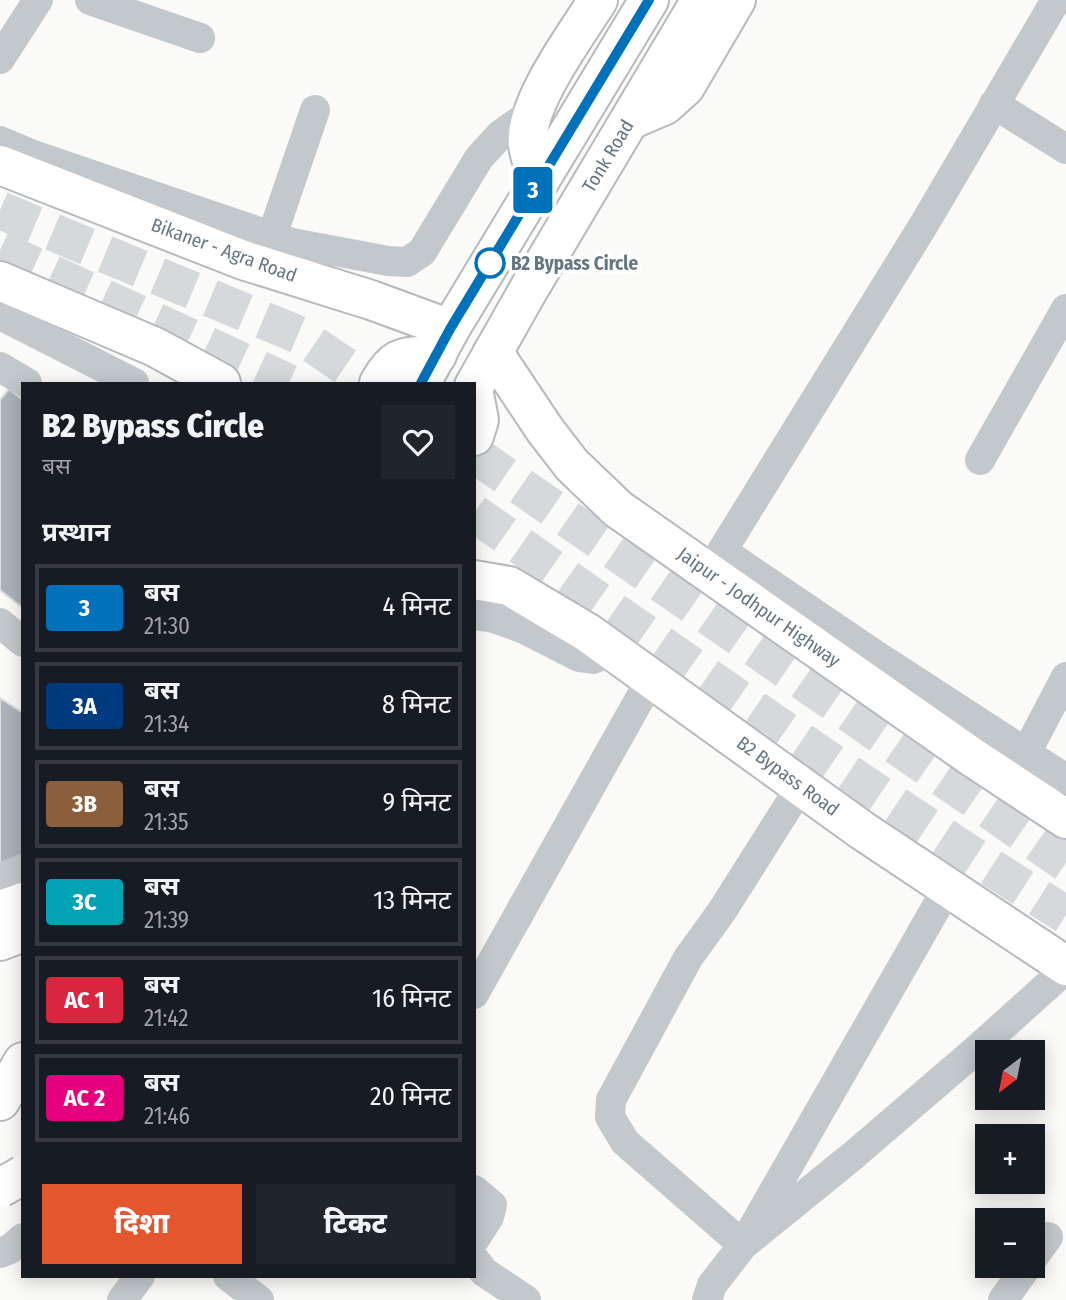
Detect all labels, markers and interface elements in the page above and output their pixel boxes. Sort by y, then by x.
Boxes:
street label: Tonk Road [577,116,639,196]
line badge: 3 [510,167,556,213]
text: 3 [527,176,539,204]
street label: Bikaner - Agra Road [148,213,300,287]
marker: B2 Bypass Circle [475,248,505,278]
place label: B2 Bypass Circle [511,252,638,275]
button: heart [381,405,455,479]
text: B2 Bypass Circle [42,406,264,446]
text: बस [42,452,71,480]
text: प्रस्थान [42,517,110,548]
street label: Jaipur - Jodhpur Highway [673,542,845,672]
text: बस [144,577,179,608]
text: 4 मिनट [382,591,451,622]
text: 3 [79,594,90,622]
text: 21:30 [144,612,190,640]
text: बस [144,675,179,706]
text: 8 मिनट [382,689,451,720]
text: 3A [72,692,97,720]
text: 21:34 [144,710,189,738]
street label: B2 Bypass Road [732,731,844,821]
text: बस [144,773,179,804]
text: 9 मिनट [382,787,451,818]
text: 3B [72,790,97,818]
text: 21:35 [144,808,189,836]
text: बस [144,871,179,902]
text: 13 मिनट [373,885,451,916]
text: 3C [73,888,96,916]
text: 21:39 [144,906,189,934]
text: बस [144,969,179,1000]
text: 16 मिनट [372,983,451,1014]
text: AC 1 [64,986,105,1014]
text: 21:42 [144,1004,188,1032]
north arrow [975,1040,1045,1110]
map controls [975,1040,1045,1278]
text: बस [144,1067,179,1098]
text: 20 मिनट [370,1081,451,1112]
text: AC 2 [64,1084,105,1112]
text: 21:46 [144,1102,190,1130]
button: + [975,1124,1045,1194]
button: दिशा [42,1184,242,1264]
button: टिकट [256,1184,455,1264]
button: − [975,1208,1045,1278]

